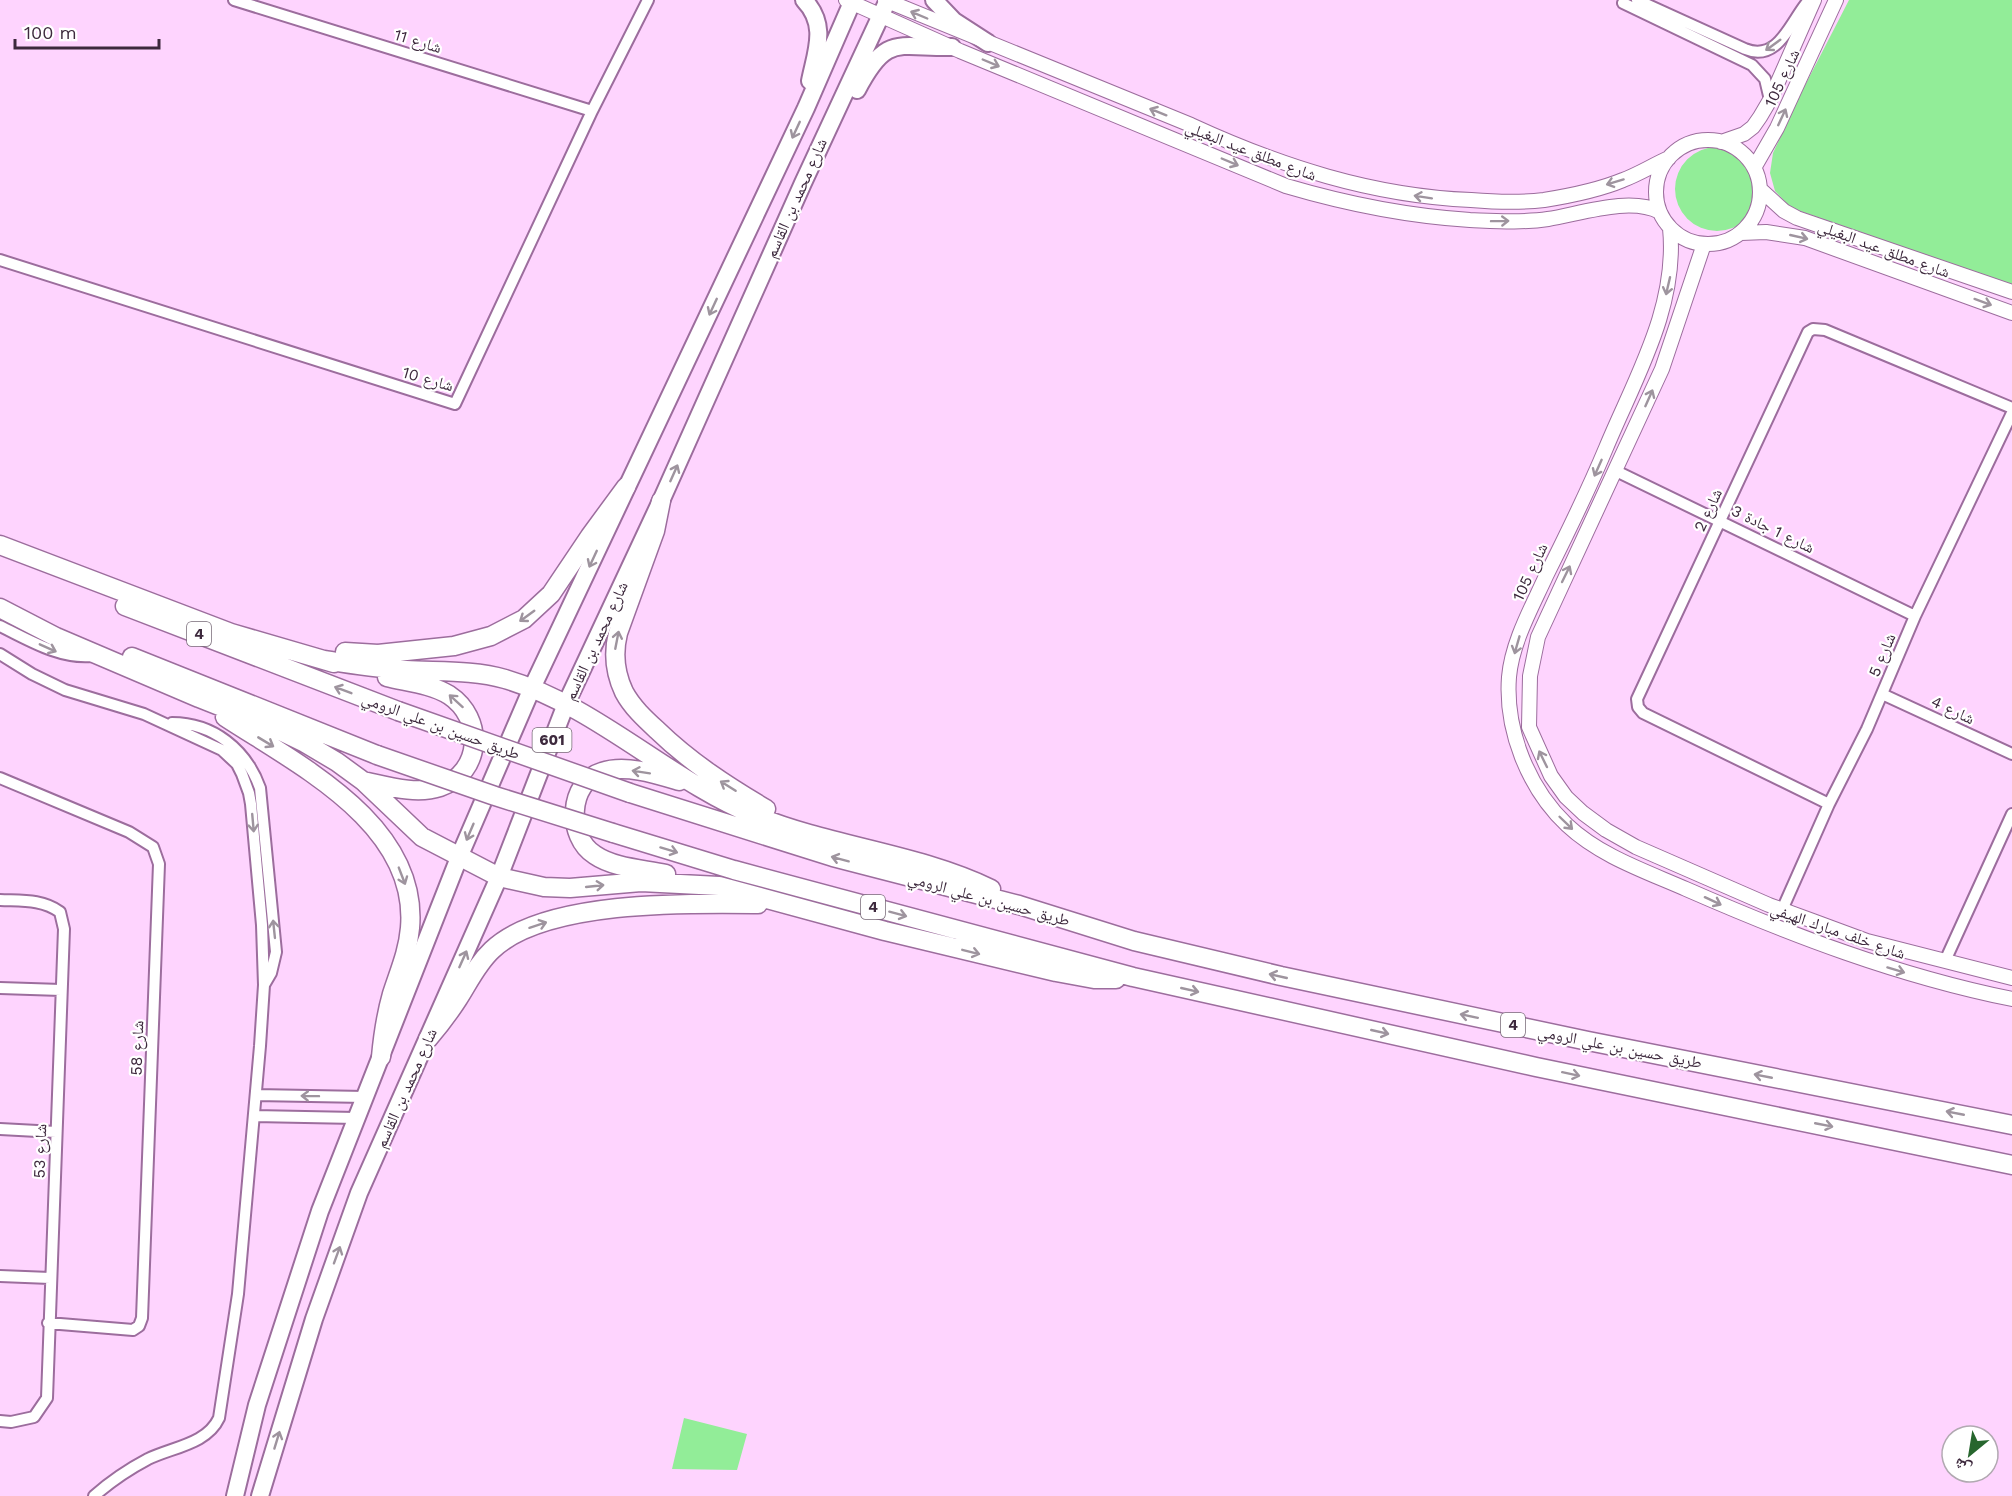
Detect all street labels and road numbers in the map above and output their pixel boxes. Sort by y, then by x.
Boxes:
street label: شارع 11 [392,25,444,58]
street label: شارع 105 [1760,46,1804,110]
street label: شارع مطلق عيد البغيلي [1182,117,1319,188]
street label: شارع محمد بن القاسم [761,135,832,261]
street label: شارع مطلق عيد البغيلي [1814,216,1953,285]
street label: شارع 10 [400,363,456,396]
street label: شارع 2 [1690,486,1727,535]
street label: شارع 1 جادة 3 [1728,501,1817,558]
street label: شارع 105 [1508,540,1552,604]
street label: شارع محمد بن القاسم [560,578,633,704]
road number: 4 [187,622,211,646]
street label: شارع 5 [1864,630,1900,680]
street label: طريق حسين بن علي الرومي [358,689,523,766]
street label: شارع 4 [1928,692,1978,729]
road number: 601 [532,728,572,752]
street label: طريق حسين بن علي الرومي [905,868,1072,933]
road number: 4 [861,895,885,919]
street label: شارع خلف مبارك الهيفي [1767,899,1908,966]
road number: 4 [1501,1013,1525,1037]
street label: شارع 58 [127,1020,148,1076]
street label: طريق حسين بن علي الرومي [1536,1022,1704,1075]
street label: شارع محمد بن القاسم [371,1025,442,1151]
street label: شارع 53 [30,1123,51,1179]

